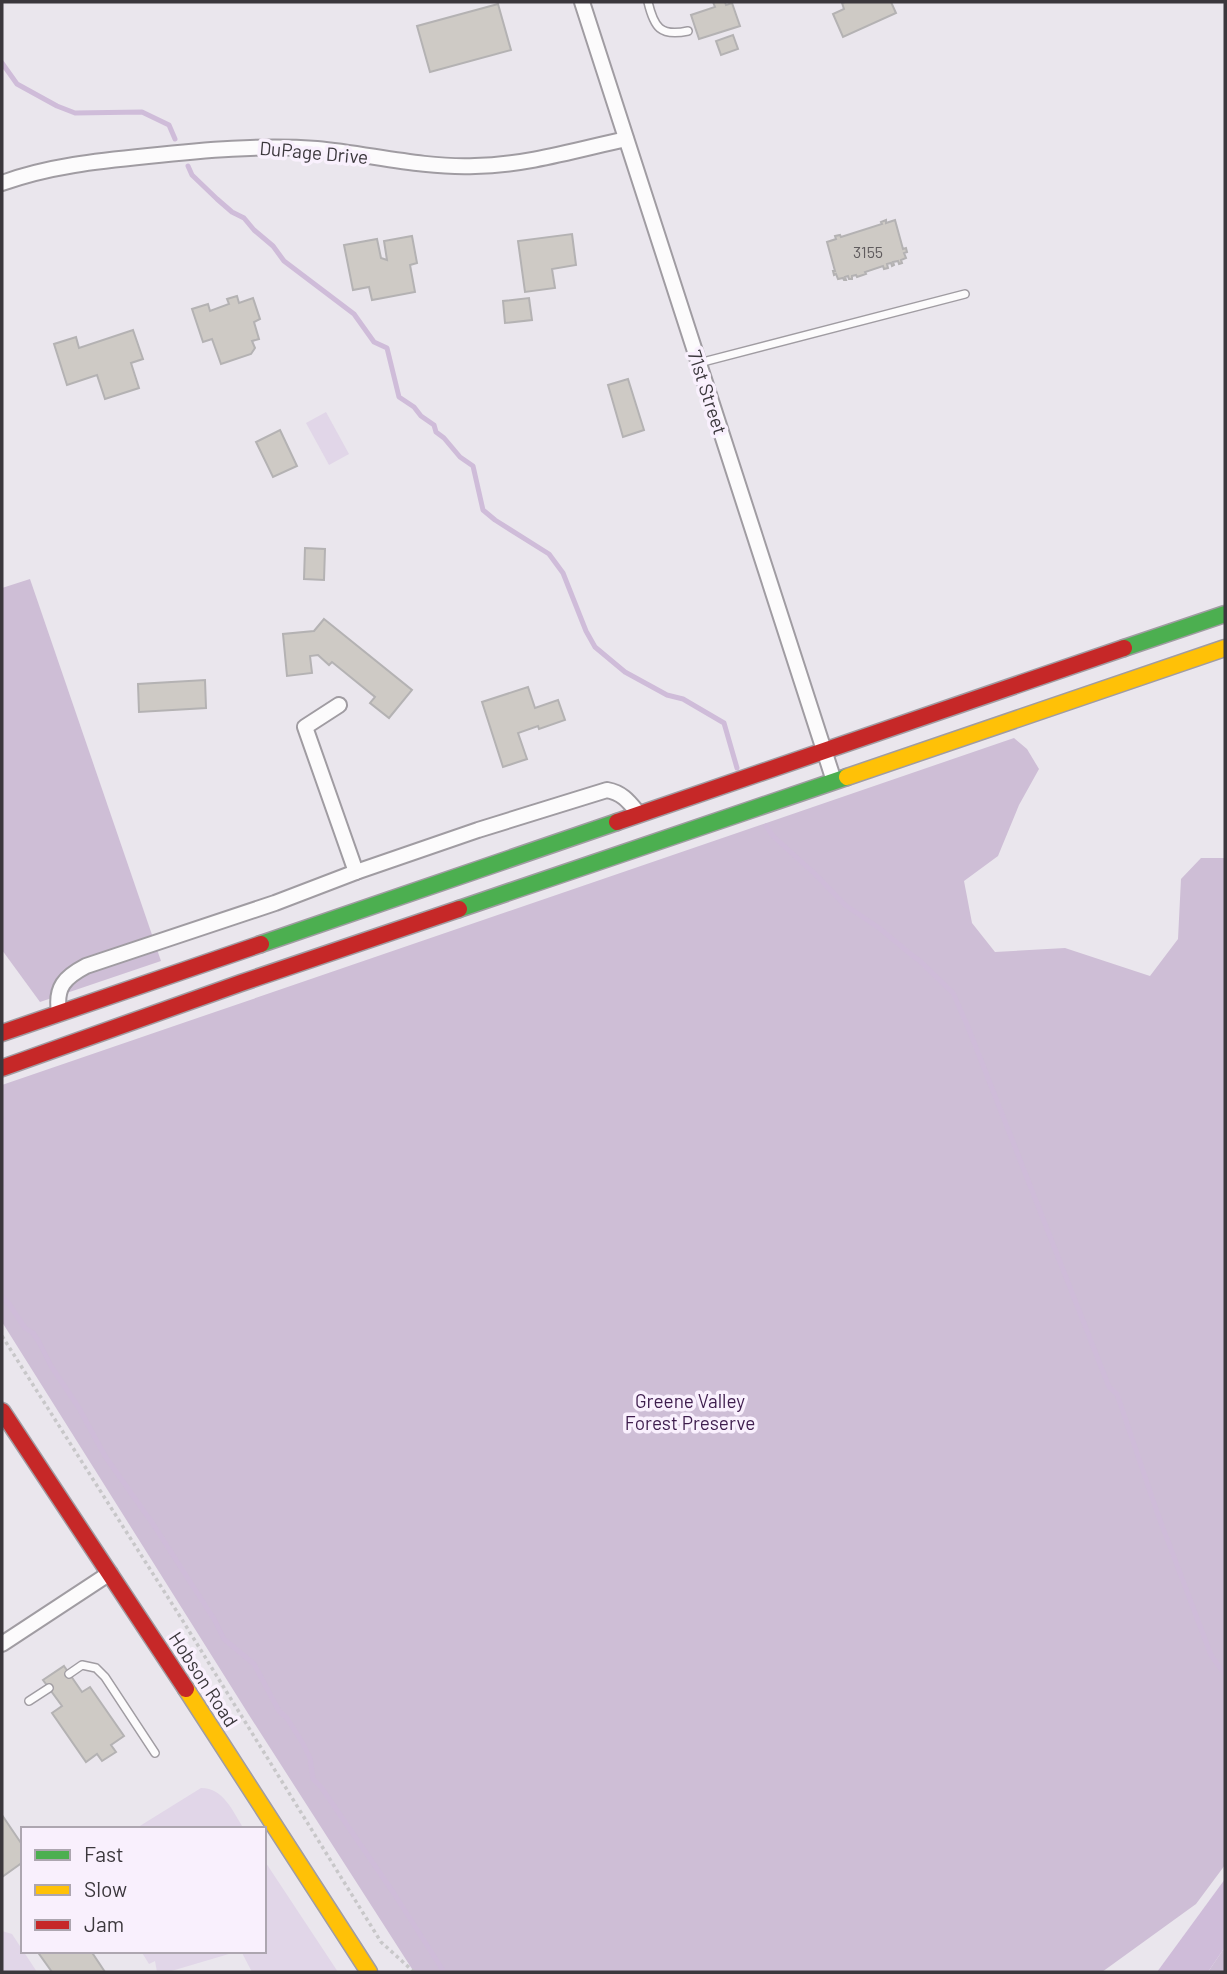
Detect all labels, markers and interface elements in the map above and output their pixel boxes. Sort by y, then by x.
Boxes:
street label: DuPage Drive [259,136,369,168]
house number: 3155 [853,242,883,261]
street label: 71st Street [684,347,732,437]
park label: Greene Valley Forest Preserve [625,1389,755,1434]
street label: Hobson Road [165,1627,243,1731]
legend [21,1827,266,1953]
text: Fast [84,1841,124,1866]
text: Slow [84,1876,127,1901]
text: Jam [84,1911,124,1936]

